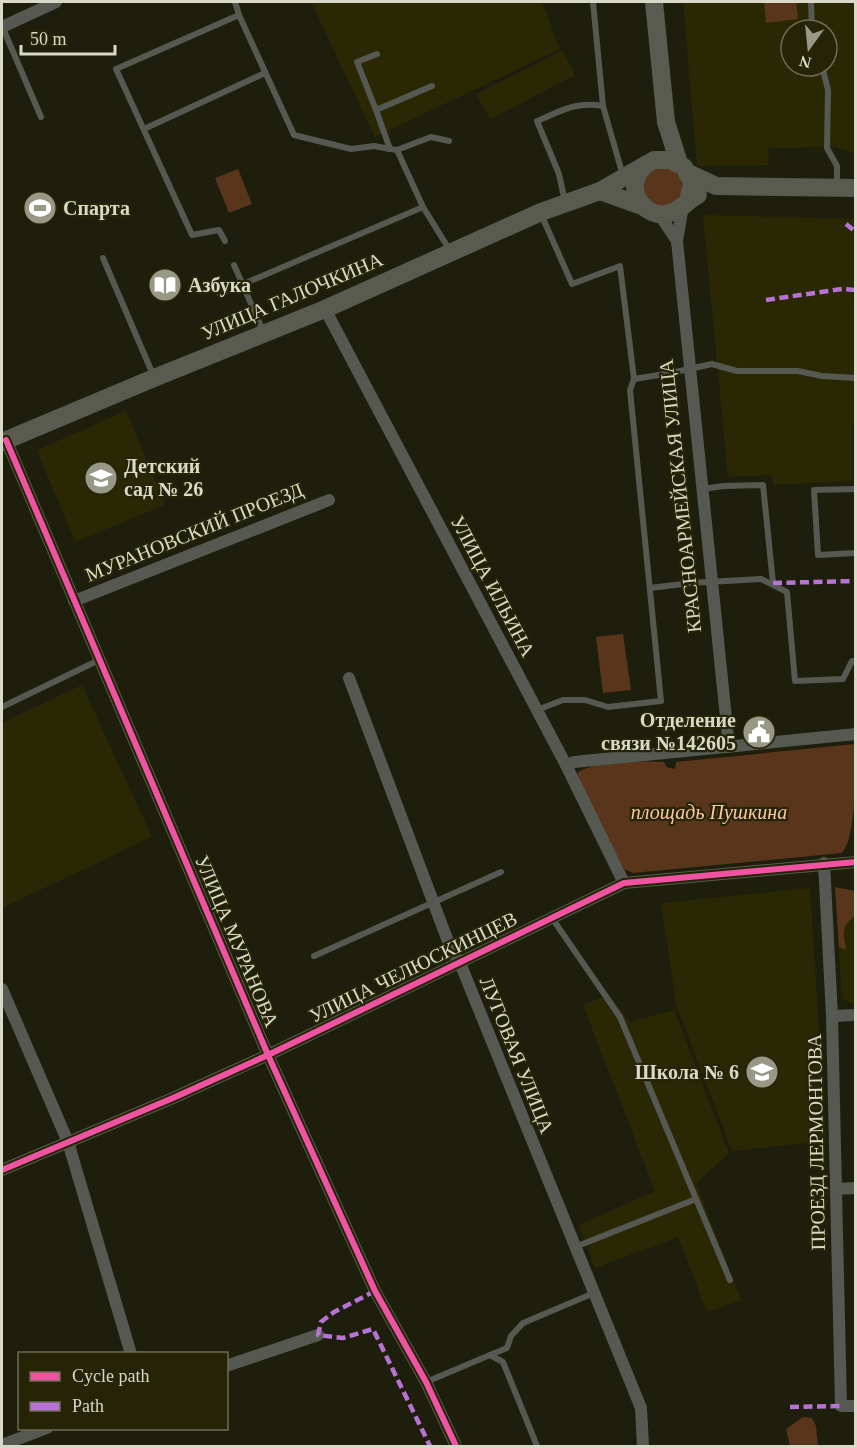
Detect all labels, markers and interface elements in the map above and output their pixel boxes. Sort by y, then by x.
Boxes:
scale bar [21,18,116,56]
north arrow [779,18,839,78]
text: 50 m [30,29,67,49]
text: N [797,52,813,72]
sports icon: Спарта [22,190,58,226]
place label: Спарта [63,197,130,220]
street label: УЛИЦА ГАЛОЧКИНА [198,248,387,345]
library icon: Азбука [147,267,183,303]
place label: Азбука [188,274,251,297]
street label: КРАСНОАРМЕЙСКАЯ УЛИЦА [655,358,706,634]
place label: Детский сад № 26 [124,455,203,500]
school or university icon: Детский сад № 26 [83,460,119,496]
street label: МУРАНОВСКИЙ ПРОЕЗД [82,478,307,587]
street label: УЛИЦА ИЛЬИНА [446,512,540,661]
place label: Отделение связи №142605 [601,709,736,754]
public building icon: Отделение связи №142605 [741,714,777,750]
park label: площадь Пушкина [631,801,787,824]
street label: УЛИЦА МУРАНОВА [190,852,283,1031]
street label: УЛИЦА ЧЕЛЮСКИНЦЕВ [306,907,521,1028]
street label: ЛУГОВАЯ УЛИЦА [475,974,559,1137]
street label: ПРОЕЗД ЛЕРМОНТОВА [803,1033,830,1251]
school or university icon: Школа № 6 [744,1054,780,1090]
place label: Школа № 6 [635,1061,739,1083]
legend [18,1352,228,1430]
text: Cycle path [72,1366,149,1386]
text: Path [72,1396,104,1416]

